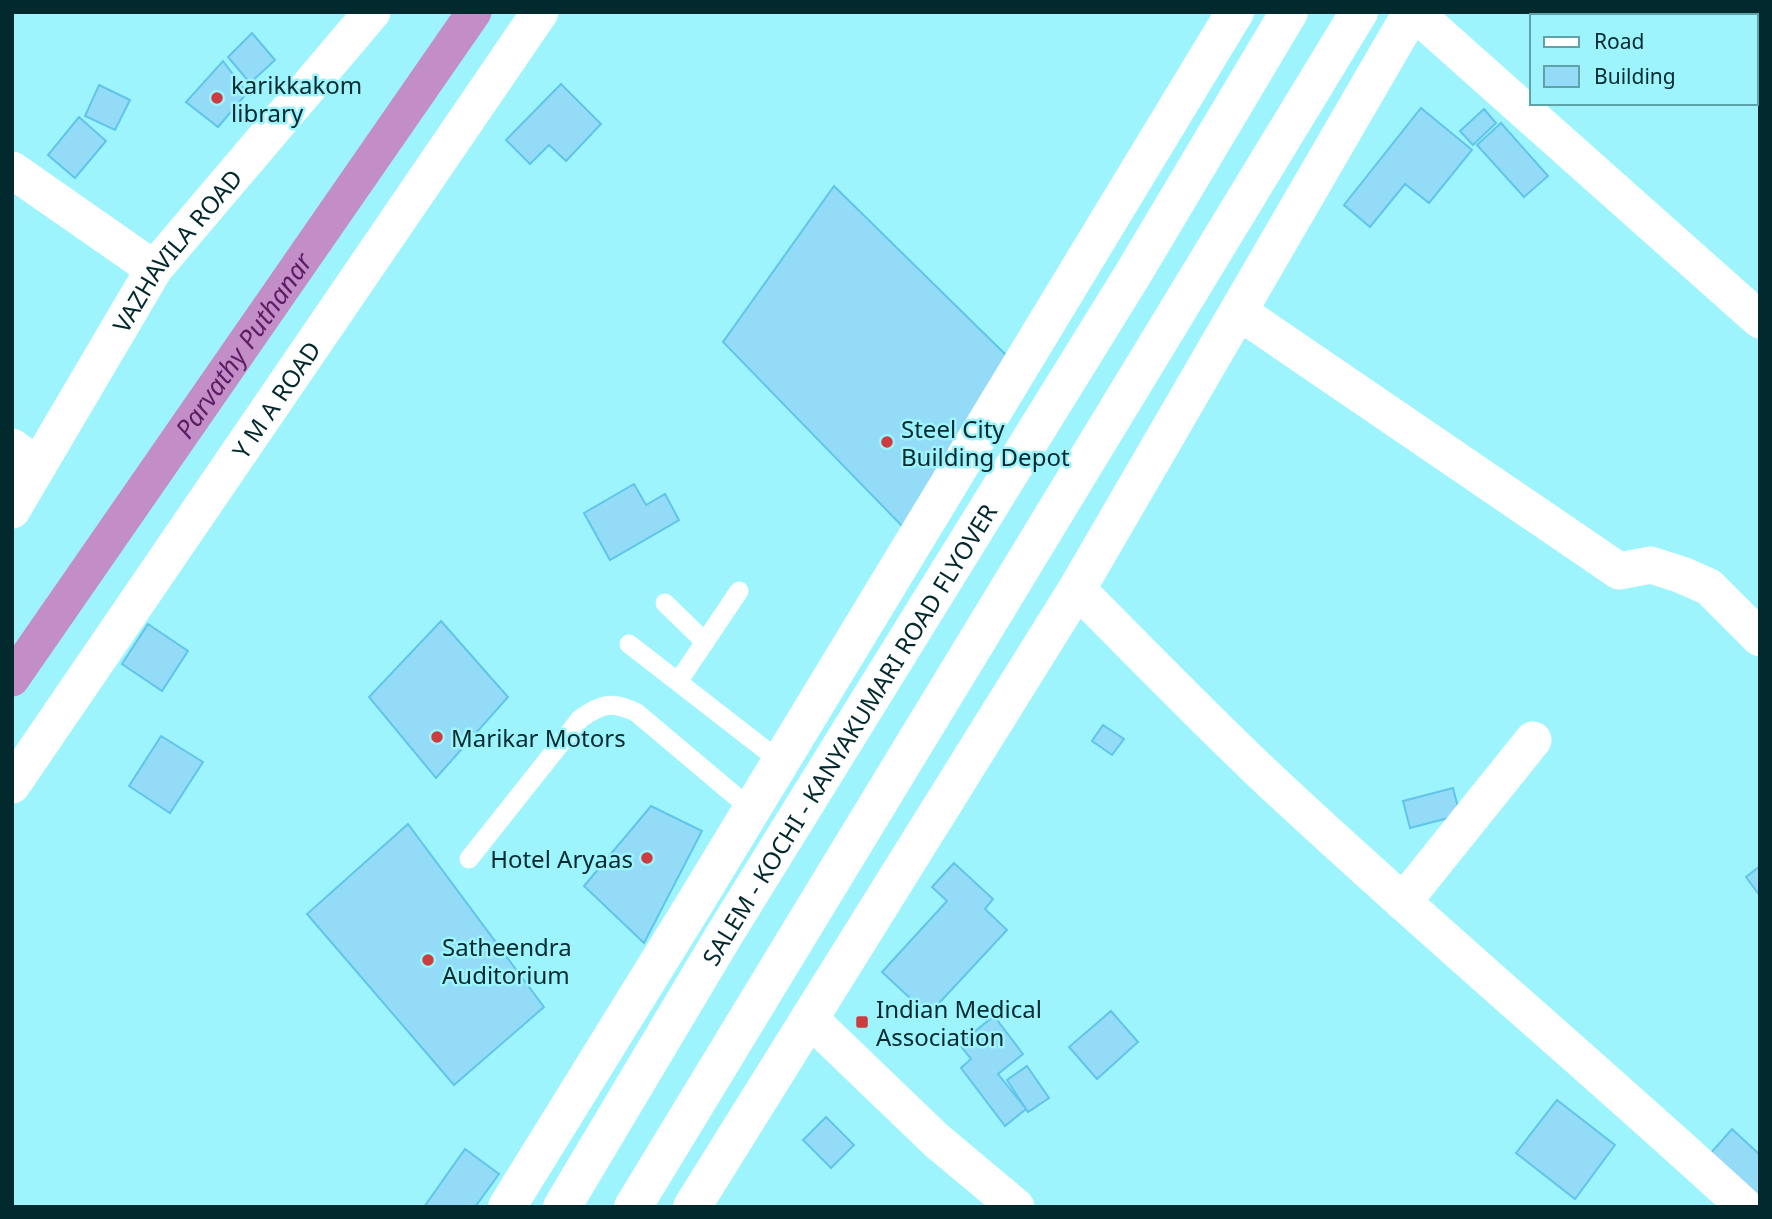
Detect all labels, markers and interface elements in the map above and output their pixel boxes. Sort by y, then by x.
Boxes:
legend [1530,14,1758,105]
text: Road [1594,27,1644,55]
text: Building [1594,62,1676,90]
place label: karikkakom library [231,68,362,129]
marker: karikkakom library [209,90,225,106]
street label: VAZHAVILA ROAD [104,161,249,338]
water label: Parvathy Puthanar [166,244,321,445]
street label: Y M A ROAD [224,334,327,465]
place label: Steel City Building Depot [901,412,1070,473]
marker: Steel City Building Depot [879,434,895,450]
street label: SALEM - KOCHI - KANYAKUMARI ROAD FLYOVER [694,497,1004,971]
place label: Marikar Motors [451,721,626,754]
marker: Marikar Motors [429,729,445,745]
place label: Hotel Aryaas [490,842,633,875]
marker: Hotel Aryaas [639,850,655,866]
place label: Satheendra Auditorium [442,930,572,991]
marker: Satheendra Auditorium [420,952,436,968]
place label: Indian Medical Association [876,992,1042,1053]
marker: Indian Medical Association [854,1014,870,1030]

